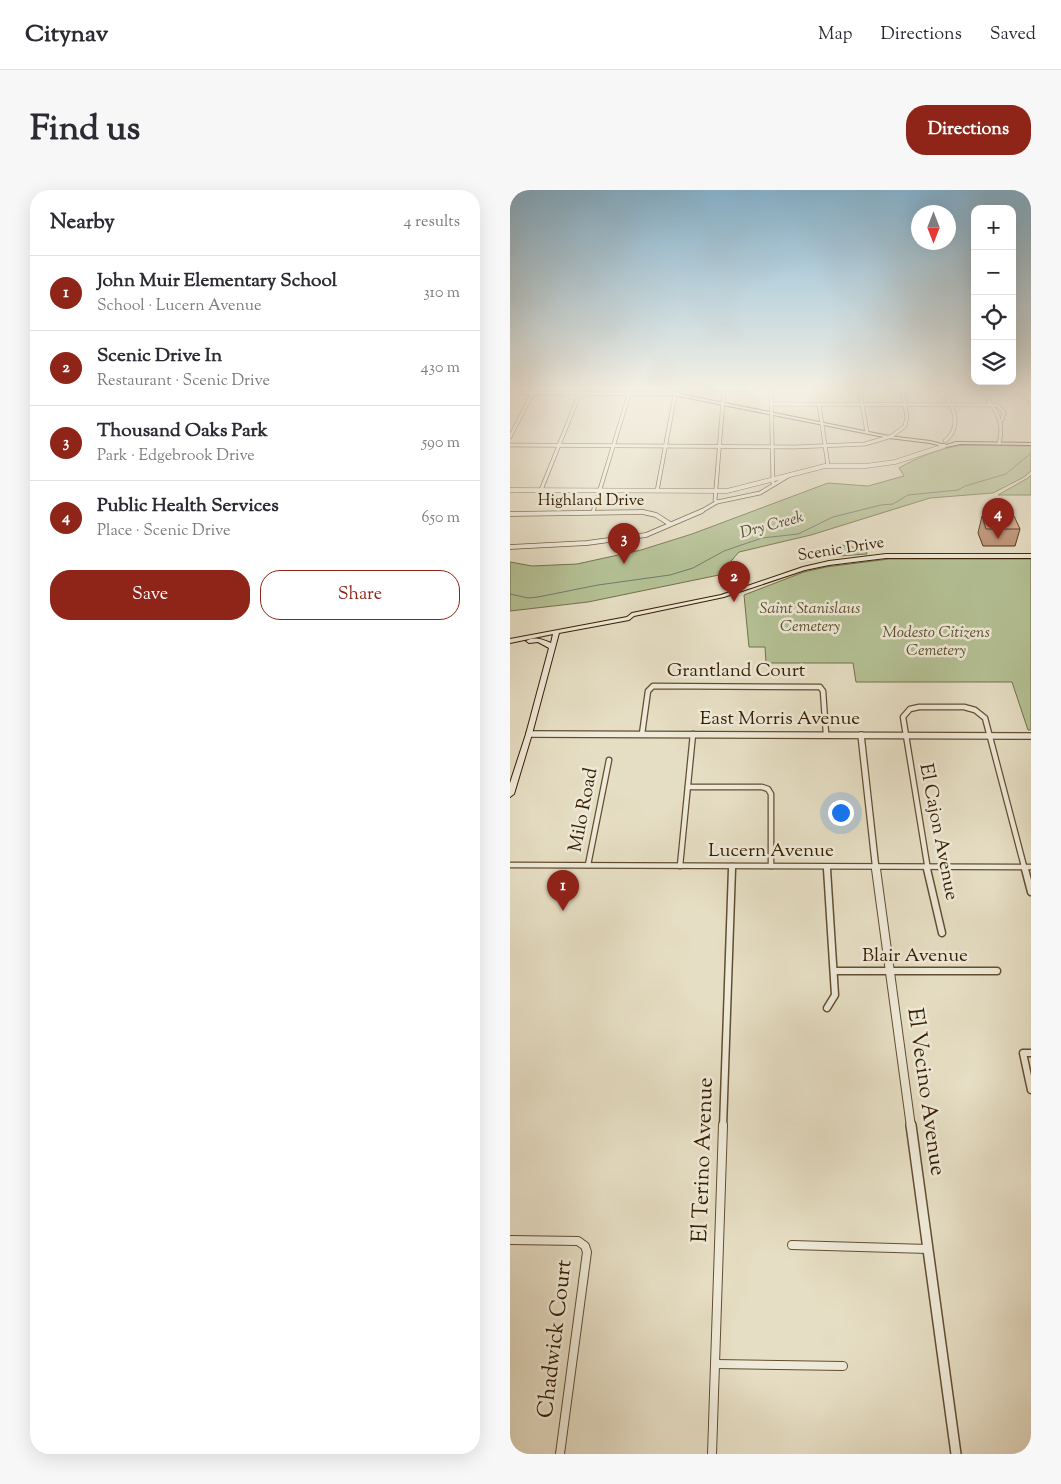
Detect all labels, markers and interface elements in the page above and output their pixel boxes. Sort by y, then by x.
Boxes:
text: Citynav [25,18,108,52]
text: Map [818,22,853,48]
text: Directions [881,22,962,48]
text: Saved [990,22,1036,48]
text: Find us [30,105,140,156]
button: Directions [906,105,1031,155]
north arrow [911,205,956,250]
map controls [971,205,1016,385]
button: + [971,205,1016,250]
text: Nearby [50,208,115,238]
text: 4 results [404,211,460,234]
button: − [971,250,1016,295]
text: John Muir Elementary School [97,268,337,295]
text: 1 [63,282,69,305]
text: 310 m [423,282,460,305]
text: School · Lucern Avenue [97,295,262,318]
button: locate [971,295,1016,340]
button: layers [971,340,1016,385]
text: Scenic Drive In [97,343,222,370]
text: 2 [62,357,70,380]
text: 430 m [421,357,460,380]
text: Restaurant · Scenic Drive [97,370,270,393]
text: Thousand Oaks Park [97,418,268,445]
text: 3 [63,432,69,455]
text: 590 m [422,432,460,455]
text: Park · Edgebrook Drive [97,445,255,468]
street label: Highland Drive [538,490,644,513]
text: Public Health Services [97,493,279,520]
pin: 4 [982,498,1014,539]
text: 4 [62,507,70,530]
text: 650 m [421,507,460,530]
water label: Dry Creek [738,507,806,545]
text: Place · Scenic Drive [97,520,230,543]
pin: 3 [608,523,640,564]
street label: Scenic Drive [796,532,886,568]
pin: 2 [718,561,750,602]
button: Save [50,570,250,620]
button: Share [260,570,460,620]
park label: Saint Stanislaus Cemetery [760,598,860,639]
park label: Modesto Citizens Cemetery [882,622,990,663]
street label: Grantland Court [667,658,806,685]
street label: East Morris Avenue [700,706,860,733]
street label: El Cajon Avenue [912,761,965,903]
street label: Milo Road [563,765,605,854]
your location [828,800,854,826]
street label: Lucern Avenue [708,838,834,865]
pin: 1 [547,870,579,911]
street label: Blair Avenue [862,943,968,970]
street label: El Vecino Avenue [897,1006,953,1178]
street label: El Terino Avenue [685,1077,723,1243]
street label: Chadwick Court [530,1257,582,1420]

